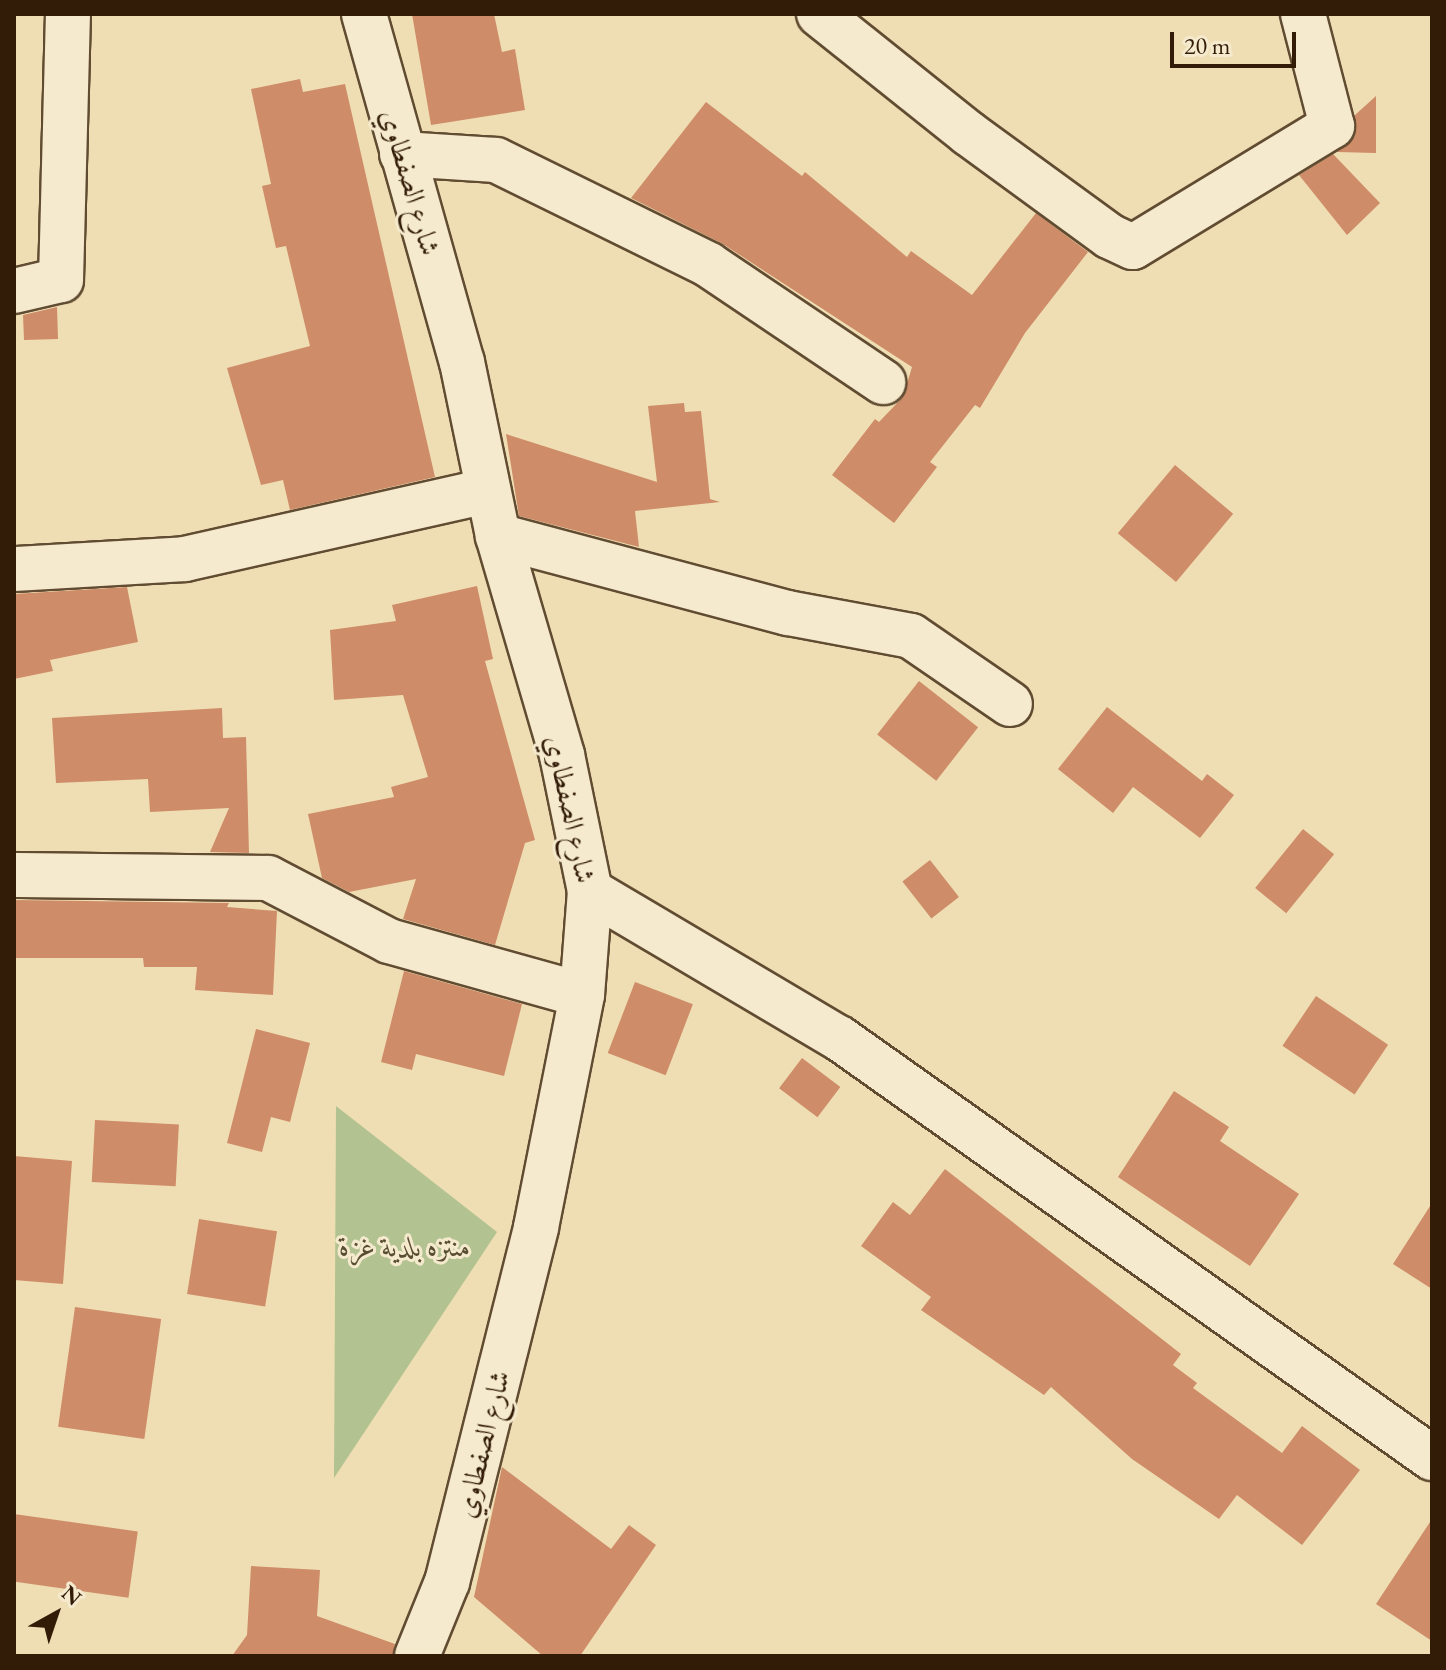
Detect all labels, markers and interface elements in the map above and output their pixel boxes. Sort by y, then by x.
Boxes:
scale bar [1174,16,1300,66]
text: 20 m [1184,30,1231,61]
street label: شارع الصفطاوي [374,105,448,259]
street label: شارع الصفطاوي [539,732,603,886]
park label: منتزه بلدية غزة [339,1229,471,1263]
street label: شارع الصفطاوي [448,1367,516,1521]
north arrow [16,1574,96,1654]
text: N [56,1578,88,1612]

